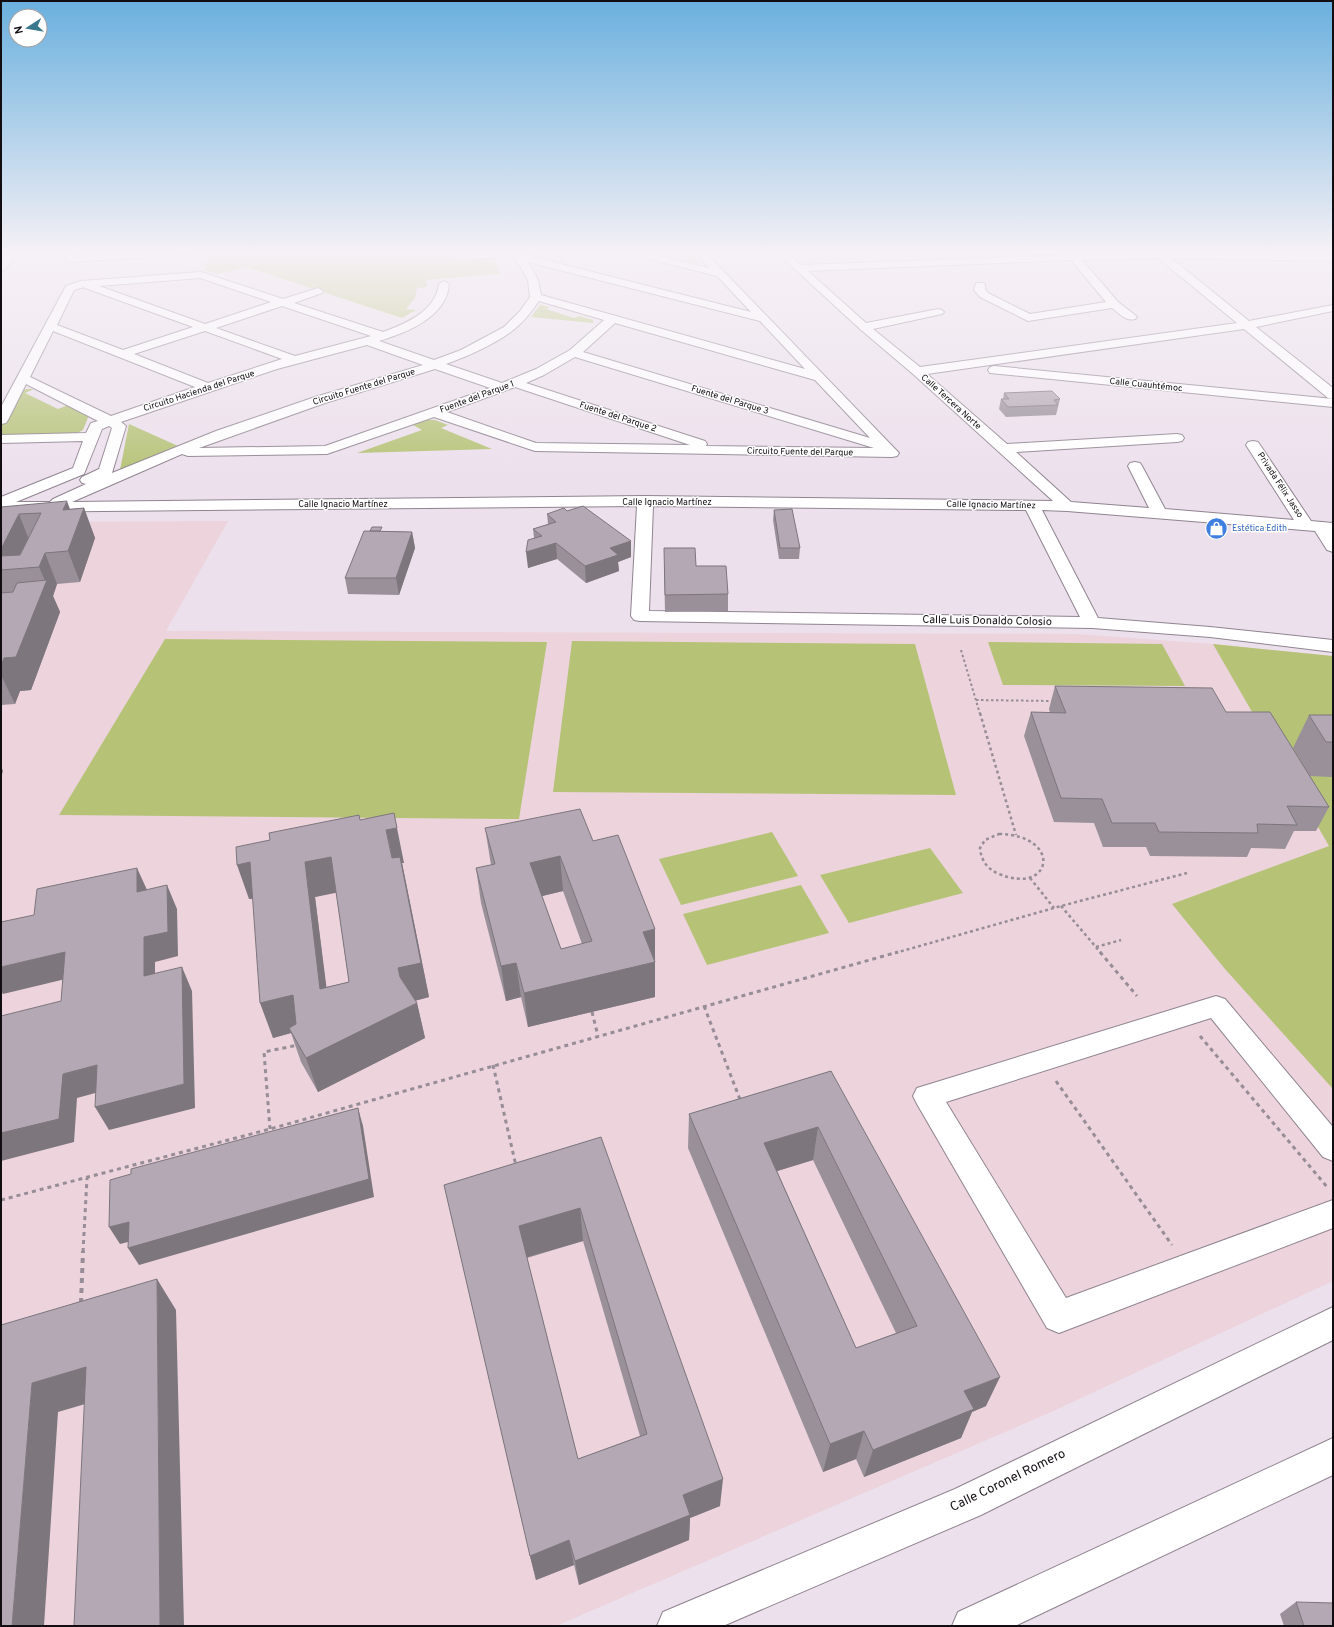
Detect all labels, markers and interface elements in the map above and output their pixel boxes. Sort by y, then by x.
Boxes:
north arrow [8,8,48,48]
text: N [12,25,27,35]
street label: Circuito Fuente del Parque [312,366,417,408]
street label: Circuito Hacienda del Parque [142,368,256,414]
street label: Calle Tercera Norte [919,372,984,432]
street label: Calle Cuauhtémoc [1109,376,1184,394]
street label: Fuente del Parque 1 [438,378,516,416]
street label: Fuente del Parque 3 [690,383,770,417]
street label: Fuente del Parque 2 [578,399,658,435]
street label: Circuito Fuente del Parque [747,446,853,458]
street label: Privada Félix Jasso [1255,450,1305,520]
street label: Calle Ignacio Martínez [622,497,712,508]
street label: Calle Ignacio Martínez [298,499,388,510]
street label: Calle Ignacio Martínez [946,499,1036,511]
shop icon: Estética Edith [1204,515,1230,541]
place label: Estética Edith [1232,523,1287,534]
street label: Calle Luis Donaldo Colosio [922,613,1052,629]
street label: Calle Coronel Romero [948,1446,1068,1516]

